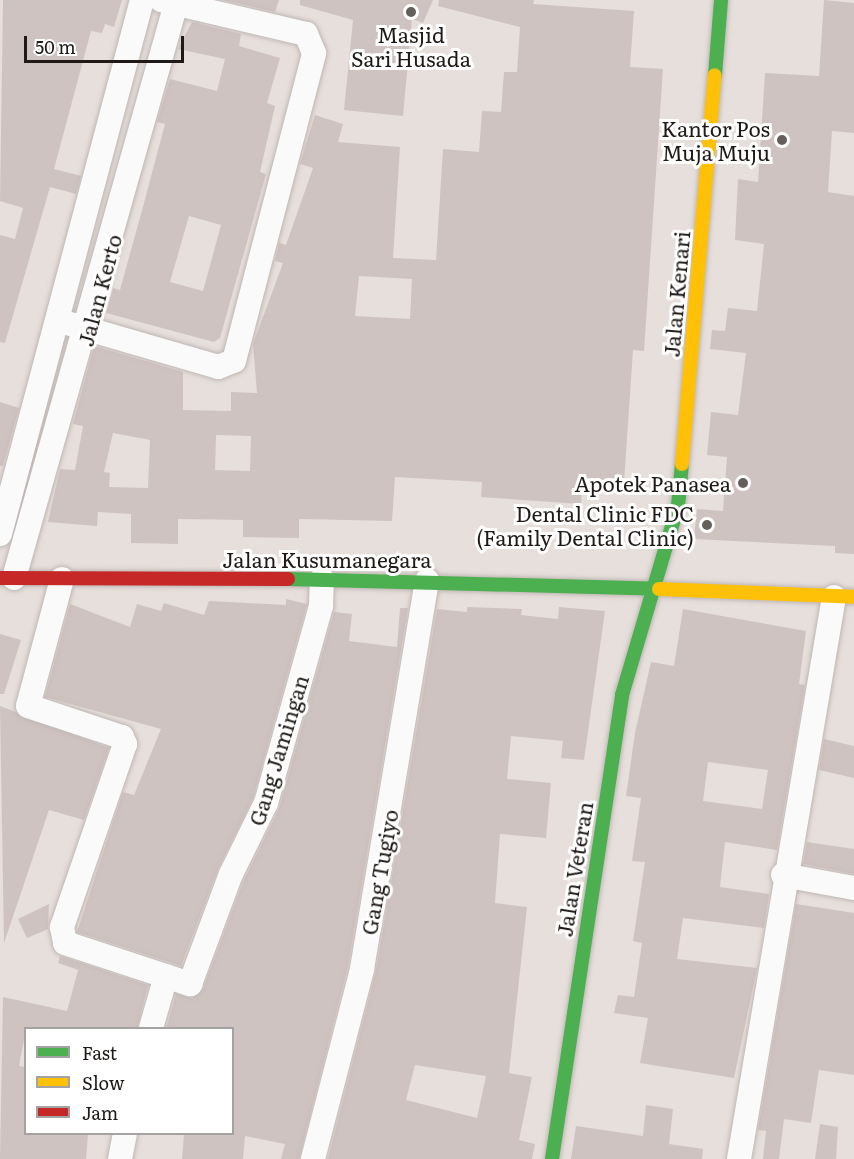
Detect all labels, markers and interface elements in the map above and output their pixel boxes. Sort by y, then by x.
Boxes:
marker: Masjid Sari Husada [404,5,418,19]
place label: Masjid Sari Husada [351,21,471,71]
scale bar [27,24,188,62]
text: 50 m [35,33,76,60]
place label: Kantor Pos Muja Muju [661,115,770,165]
marker: Kantor Pos Muja Muju [775,133,789,147]
street label: Jalan Kenari [658,230,694,358]
street label: Jalan Kerto [72,231,126,349]
place label: Apotek Panasea [575,470,731,496]
marker: Apotek Panasea [736,476,750,490]
place label: Dental Clinic FDC (Family Dental Clinic) [476,500,694,550]
marker: Dental Clinic FDC (Family Dental Clinic) [698,516,716,534]
street label: Jalan Kusumanegara [222,546,432,572]
street label: Gang Jamingan [243,672,313,828]
street label: Jalan Veteran [551,800,597,938]
street label: Gang Tugiyo [356,807,402,937]
legend [24,1027,234,1135]
text: Fast [82,1039,117,1066]
text: Slow [82,1069,124,1096]
text: Jam [82,1099,118,1126]

